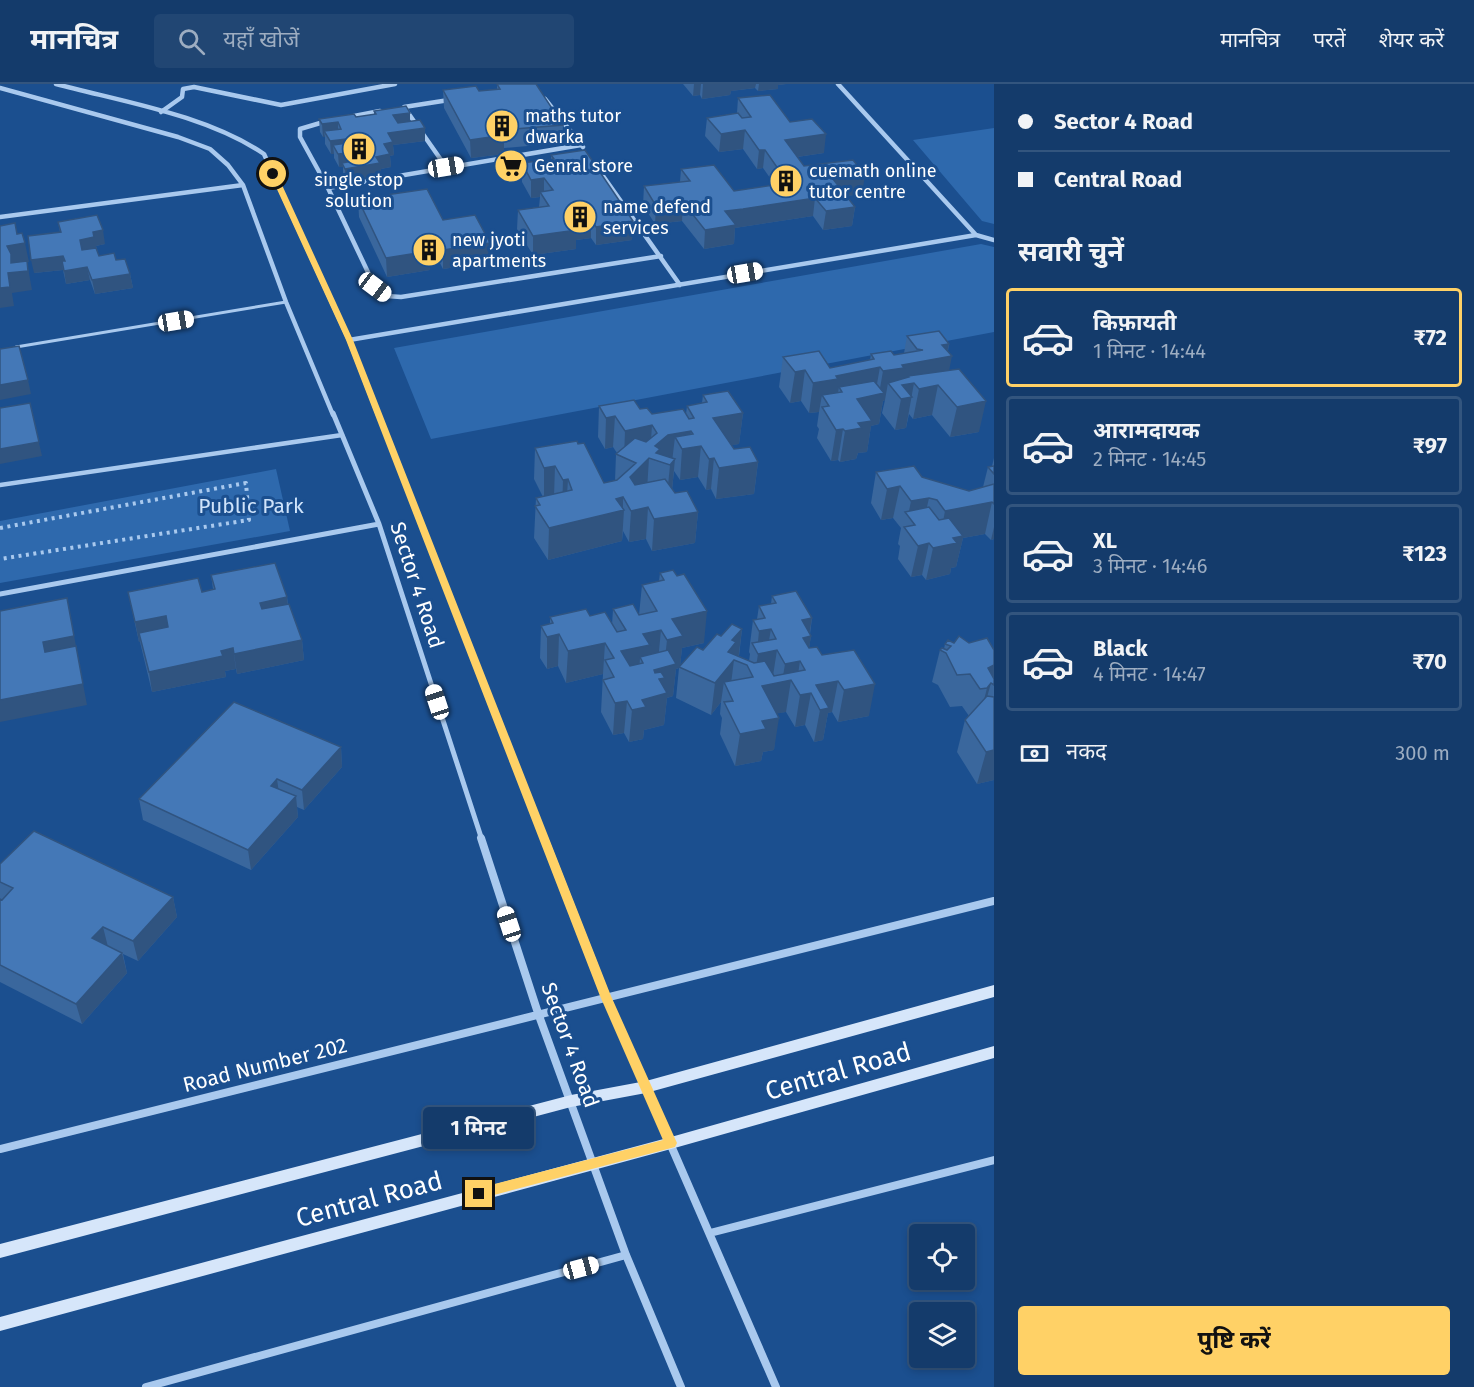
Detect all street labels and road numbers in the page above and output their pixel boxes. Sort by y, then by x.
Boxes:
street label: Sector 4 Road [384,519,450,651]
street label: Sector 4 Road [535,979,605,1111]
street label: Road Number 202 [180,1032,350,1098]
street label: Central Road [762,1036,915,1107]
street label: Central Road [293,1165,446,1234]

